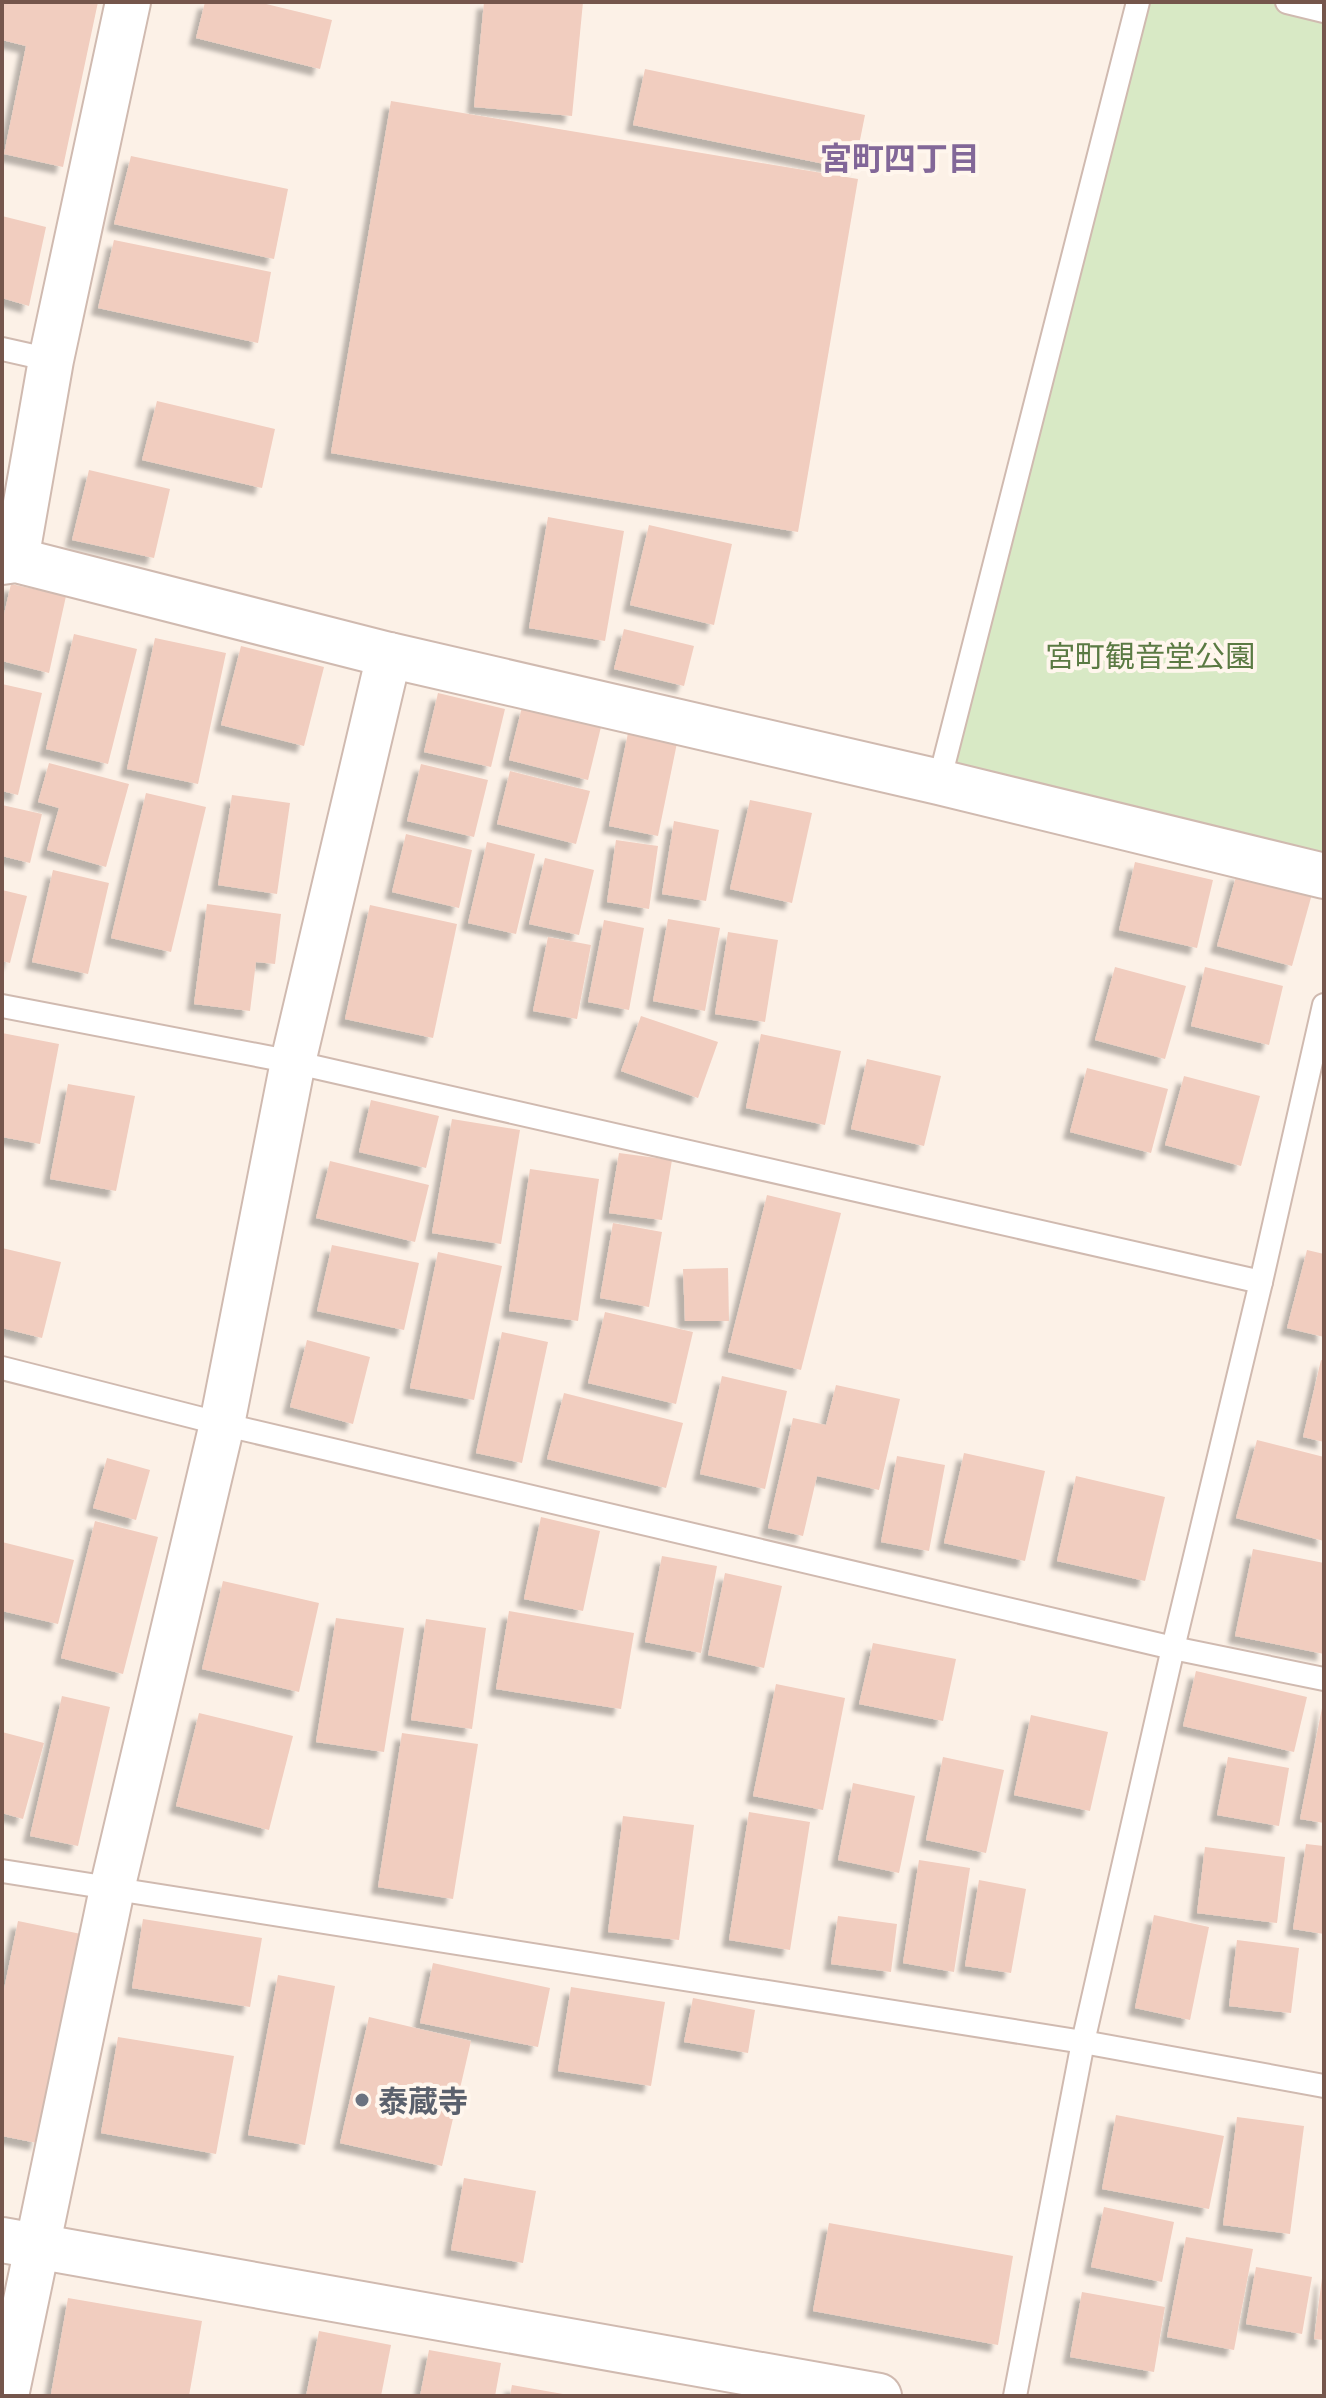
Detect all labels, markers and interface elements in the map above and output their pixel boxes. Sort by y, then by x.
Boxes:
district label: 宮町四丁目 [820,138,980,176]
park label: 宮町観音堂公園 [1045,637,1255,673]
place label: 泰蔵寺 [378,2082,468,2118]
marker: 泰蔵寺 [353,2091,371,2109]

